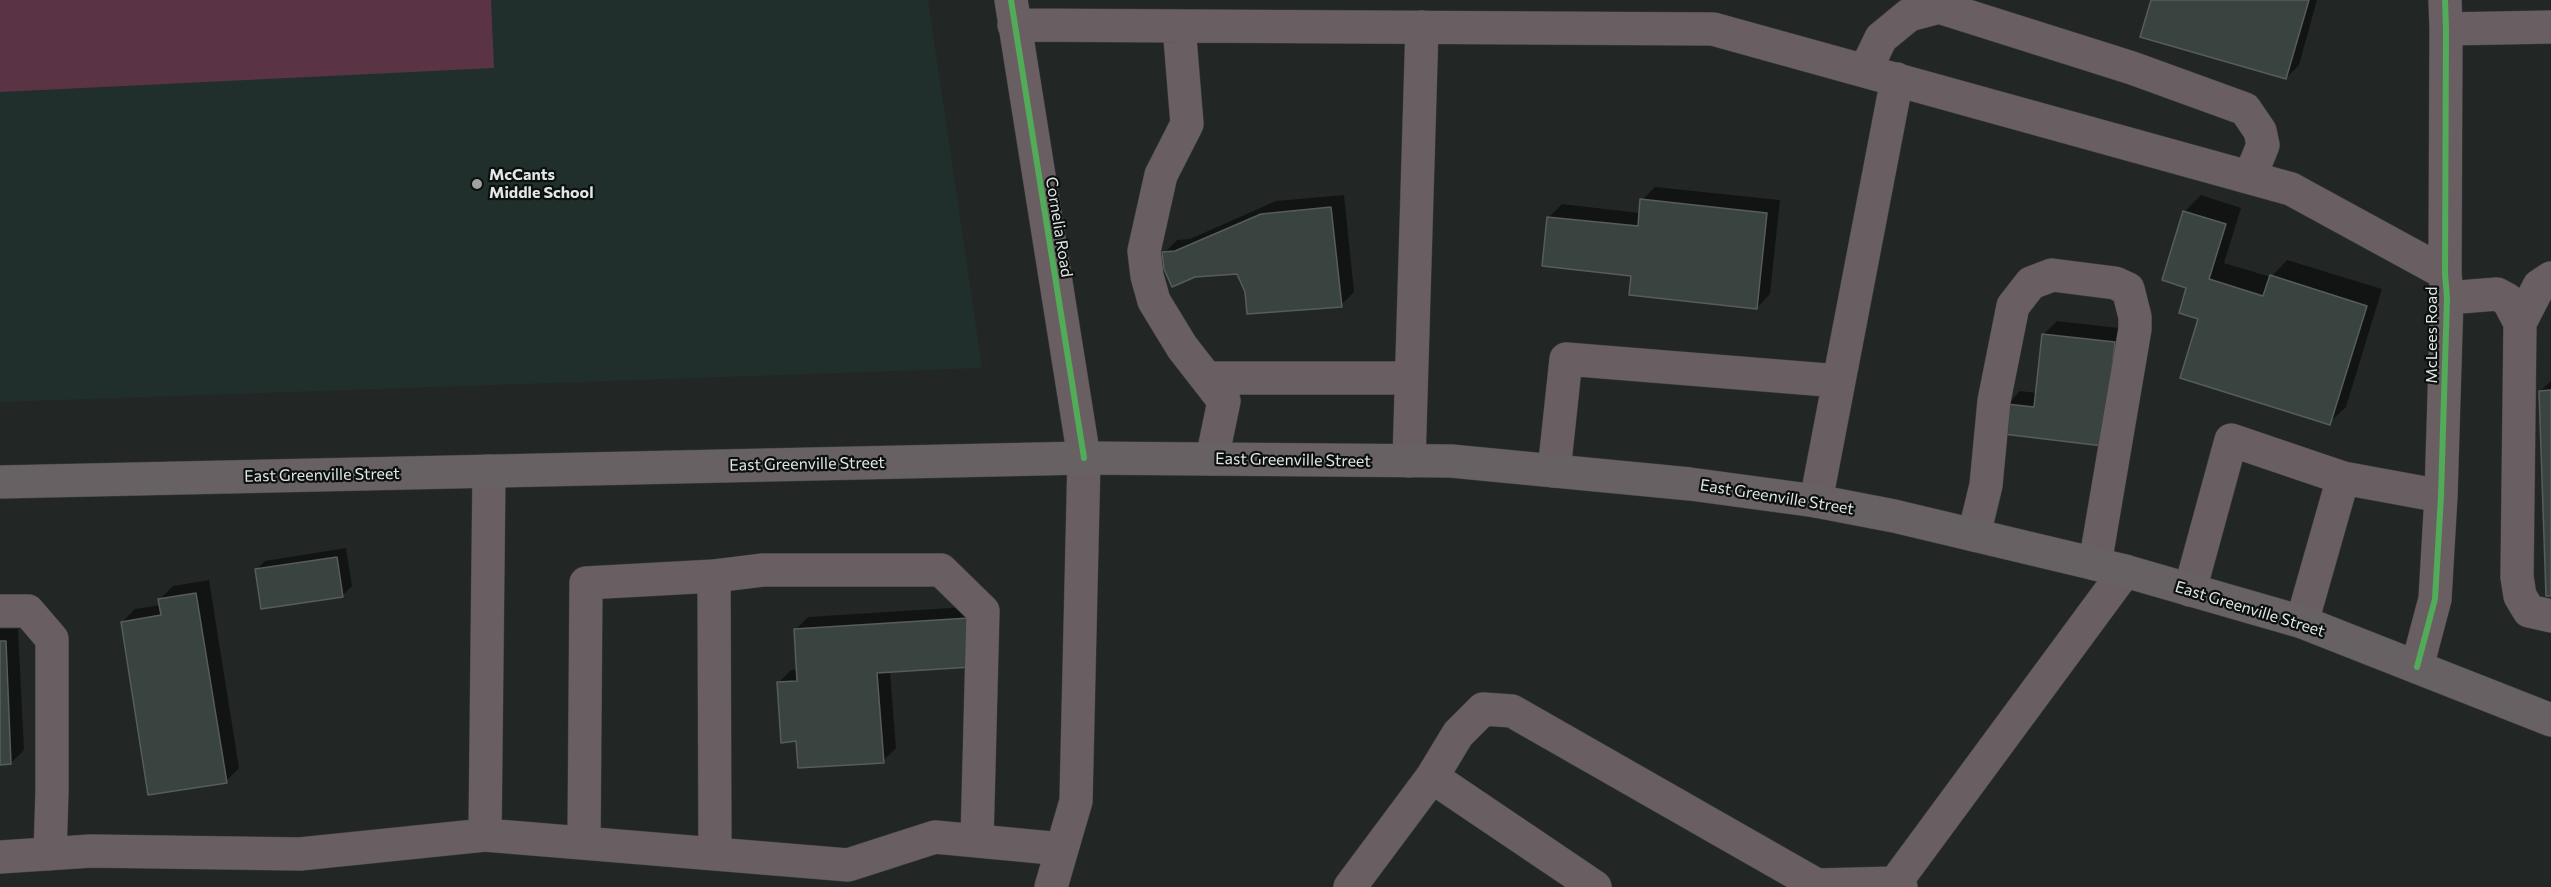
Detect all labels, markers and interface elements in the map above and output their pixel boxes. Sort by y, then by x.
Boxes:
place label: McCants Middle School [489,165,594,203]
street label: Cornelia Road [1042,175,1076,279]
marker: McCants Middle School [470,177,484,191]
street label: McLees Road [2422,287,2442,383]
street label: East Greenville Street [1215,449,1371,471]
street label: East Greenville Street [729,453,885,475]
street label: East Greenville Street [244,464,400,486]
street label: East Greenville Street [1699,475,1855,519]
street label: East Greenville Street [2173,577,2327,641]

